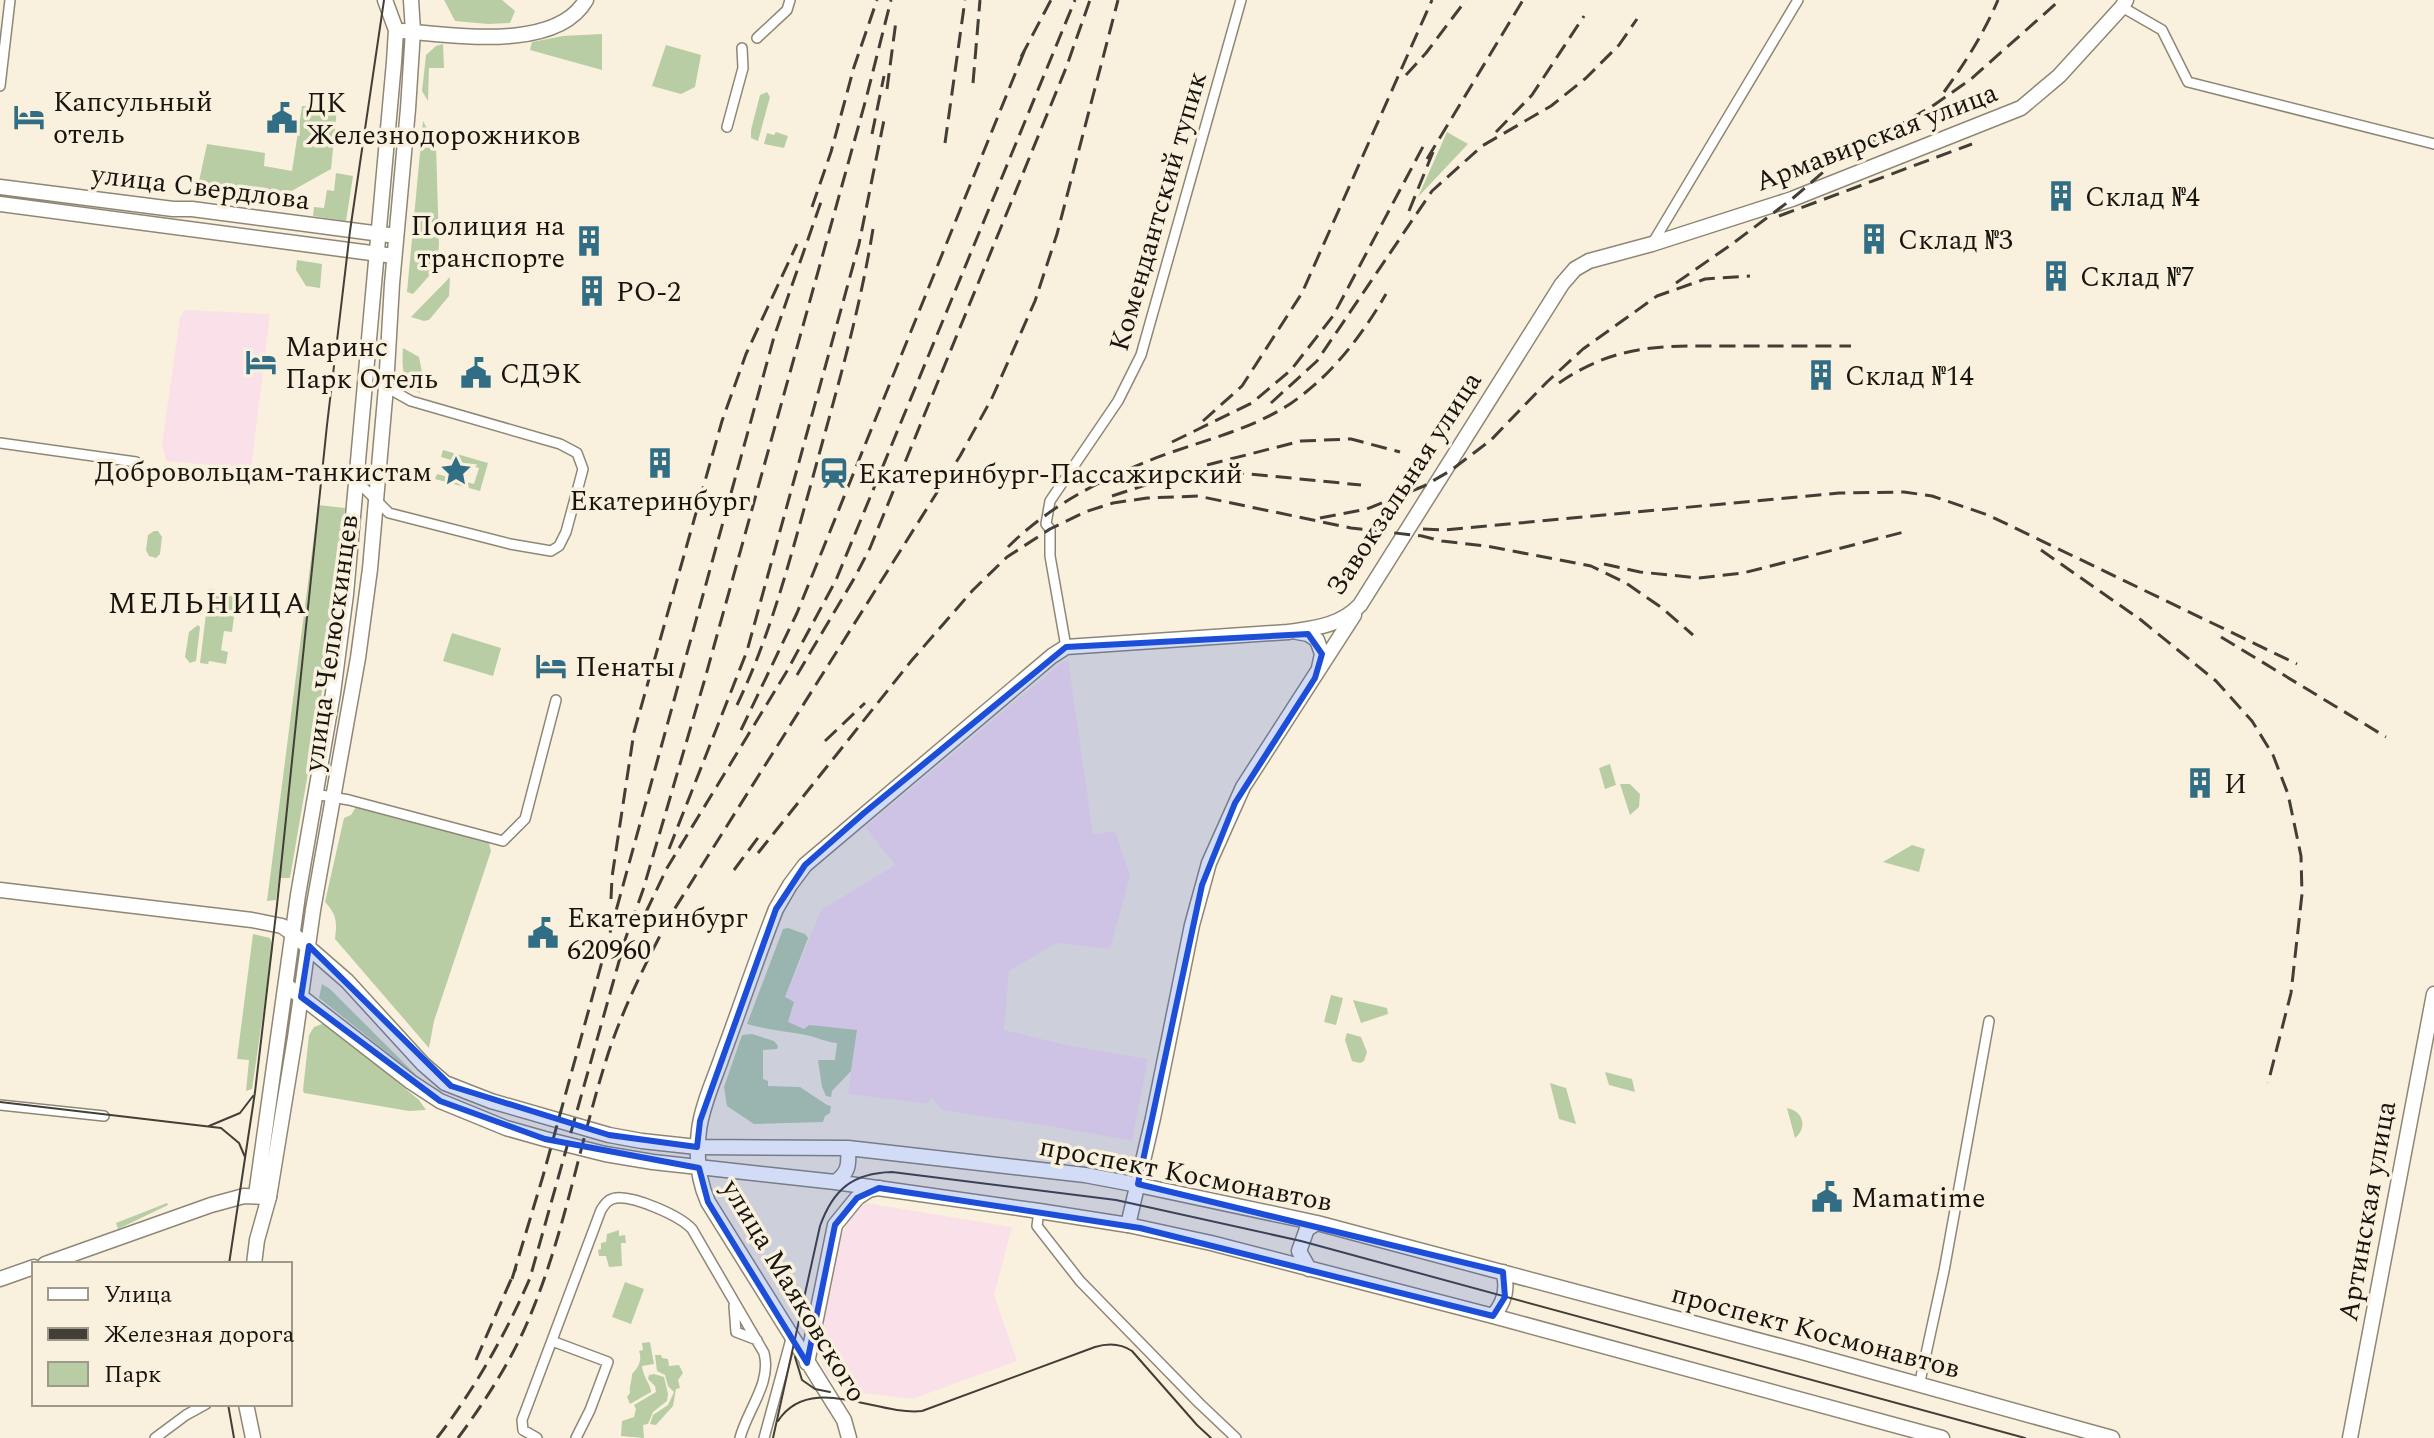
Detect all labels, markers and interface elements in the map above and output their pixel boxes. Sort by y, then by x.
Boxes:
street label: Комендантский тупик [1098,66,1219,356]
street label: Армавирская улица [1749,71,2004,203]
place label: Капсульный отель [53,81,213,156]
place label: ДК Железнодорожников [306,82,580,157]
hotel icon: Капсульный отель [12,100,46,134]
public building icon: ДК Железнодорожников [265,101,299,135]
street label: улица Свердлова [88,153,313,222]
place label: Склад №4 [2085,176,2200,219]
building icon: Склад №4 [2044,179,2078,213]
place label: Полиция на транспорте [411,205,565,280]
place label: Склад №3 [1898,219,2013,262]
building icon: Склад №3 [1857,222,1891,256]
building icon: Полиция на транспорте [572,224,606,258]
place label: Склад №7 [2080,256,2195,299]
building icon: Склад №7 [2039,259,2073,293]
place label: РО-2 [616,271,681,314]
building icon: РО-2 [575,274,609,308]
place label: Маринс Парк Отель [285,326,438,401]
hotel icon: Маринс Парк Отель [244,345,278,379]
place label: СДЭК [500,353,581,396]
place label: Склад №14 [1845,355,1974,398]
public building icon: СДЭК [459,356,493,390]
building icon: Склад №14 [1804,358,1838,392]
street label: Завокзальная улица [1315,363,1493,605]
building icon: Екатеринбург [643,446,677,480]
place label: Добровольцам-танкистам [95,451,432,494]
place label: Екатеринбург-Пассажирский [858,453,1243,496]
place icon: Добровольцам-танкистам [439,454,473,488]
station icon: Екатеринбург-Пассажирский [817,456,851,490]
place label: Екатеринбург [570,480,750,523]
street label: улица Челюскинцев [292,512,371,775]
district label: МЕЛЬНИЦА [108,581,308,627]
place label: Пенаты [575,646,675,689]
hotel icon: Пенаты [534,649,568,683]
place label: И [2224,763,2247,806]
building icon: И [2183,766,2217,800]
place label: Екатеринбург 620960 [567,897,748,972]
public building icon: Екатеринбург 620960 [526,916,560,950]
street label: Артинская улица [2327,1097,2408,1325]
street label: проспект Космонавтов [1036,1125,1336,1224]
street label: улица Маяковского [709,1170,877,1411]
place label: Mamatime [1851,1177,1986,1220]
public building icon: Mamatime [1810,1180,1844,1214]
legend [32,1262,292,1406]
street label: проспект Космонавтов [1666,1272,1965,1391]
text: Улица [104,1277,172,1313]
text: Железная дорога [104,1317,295,1353]
text: Парк [104,1357,161,1393]

